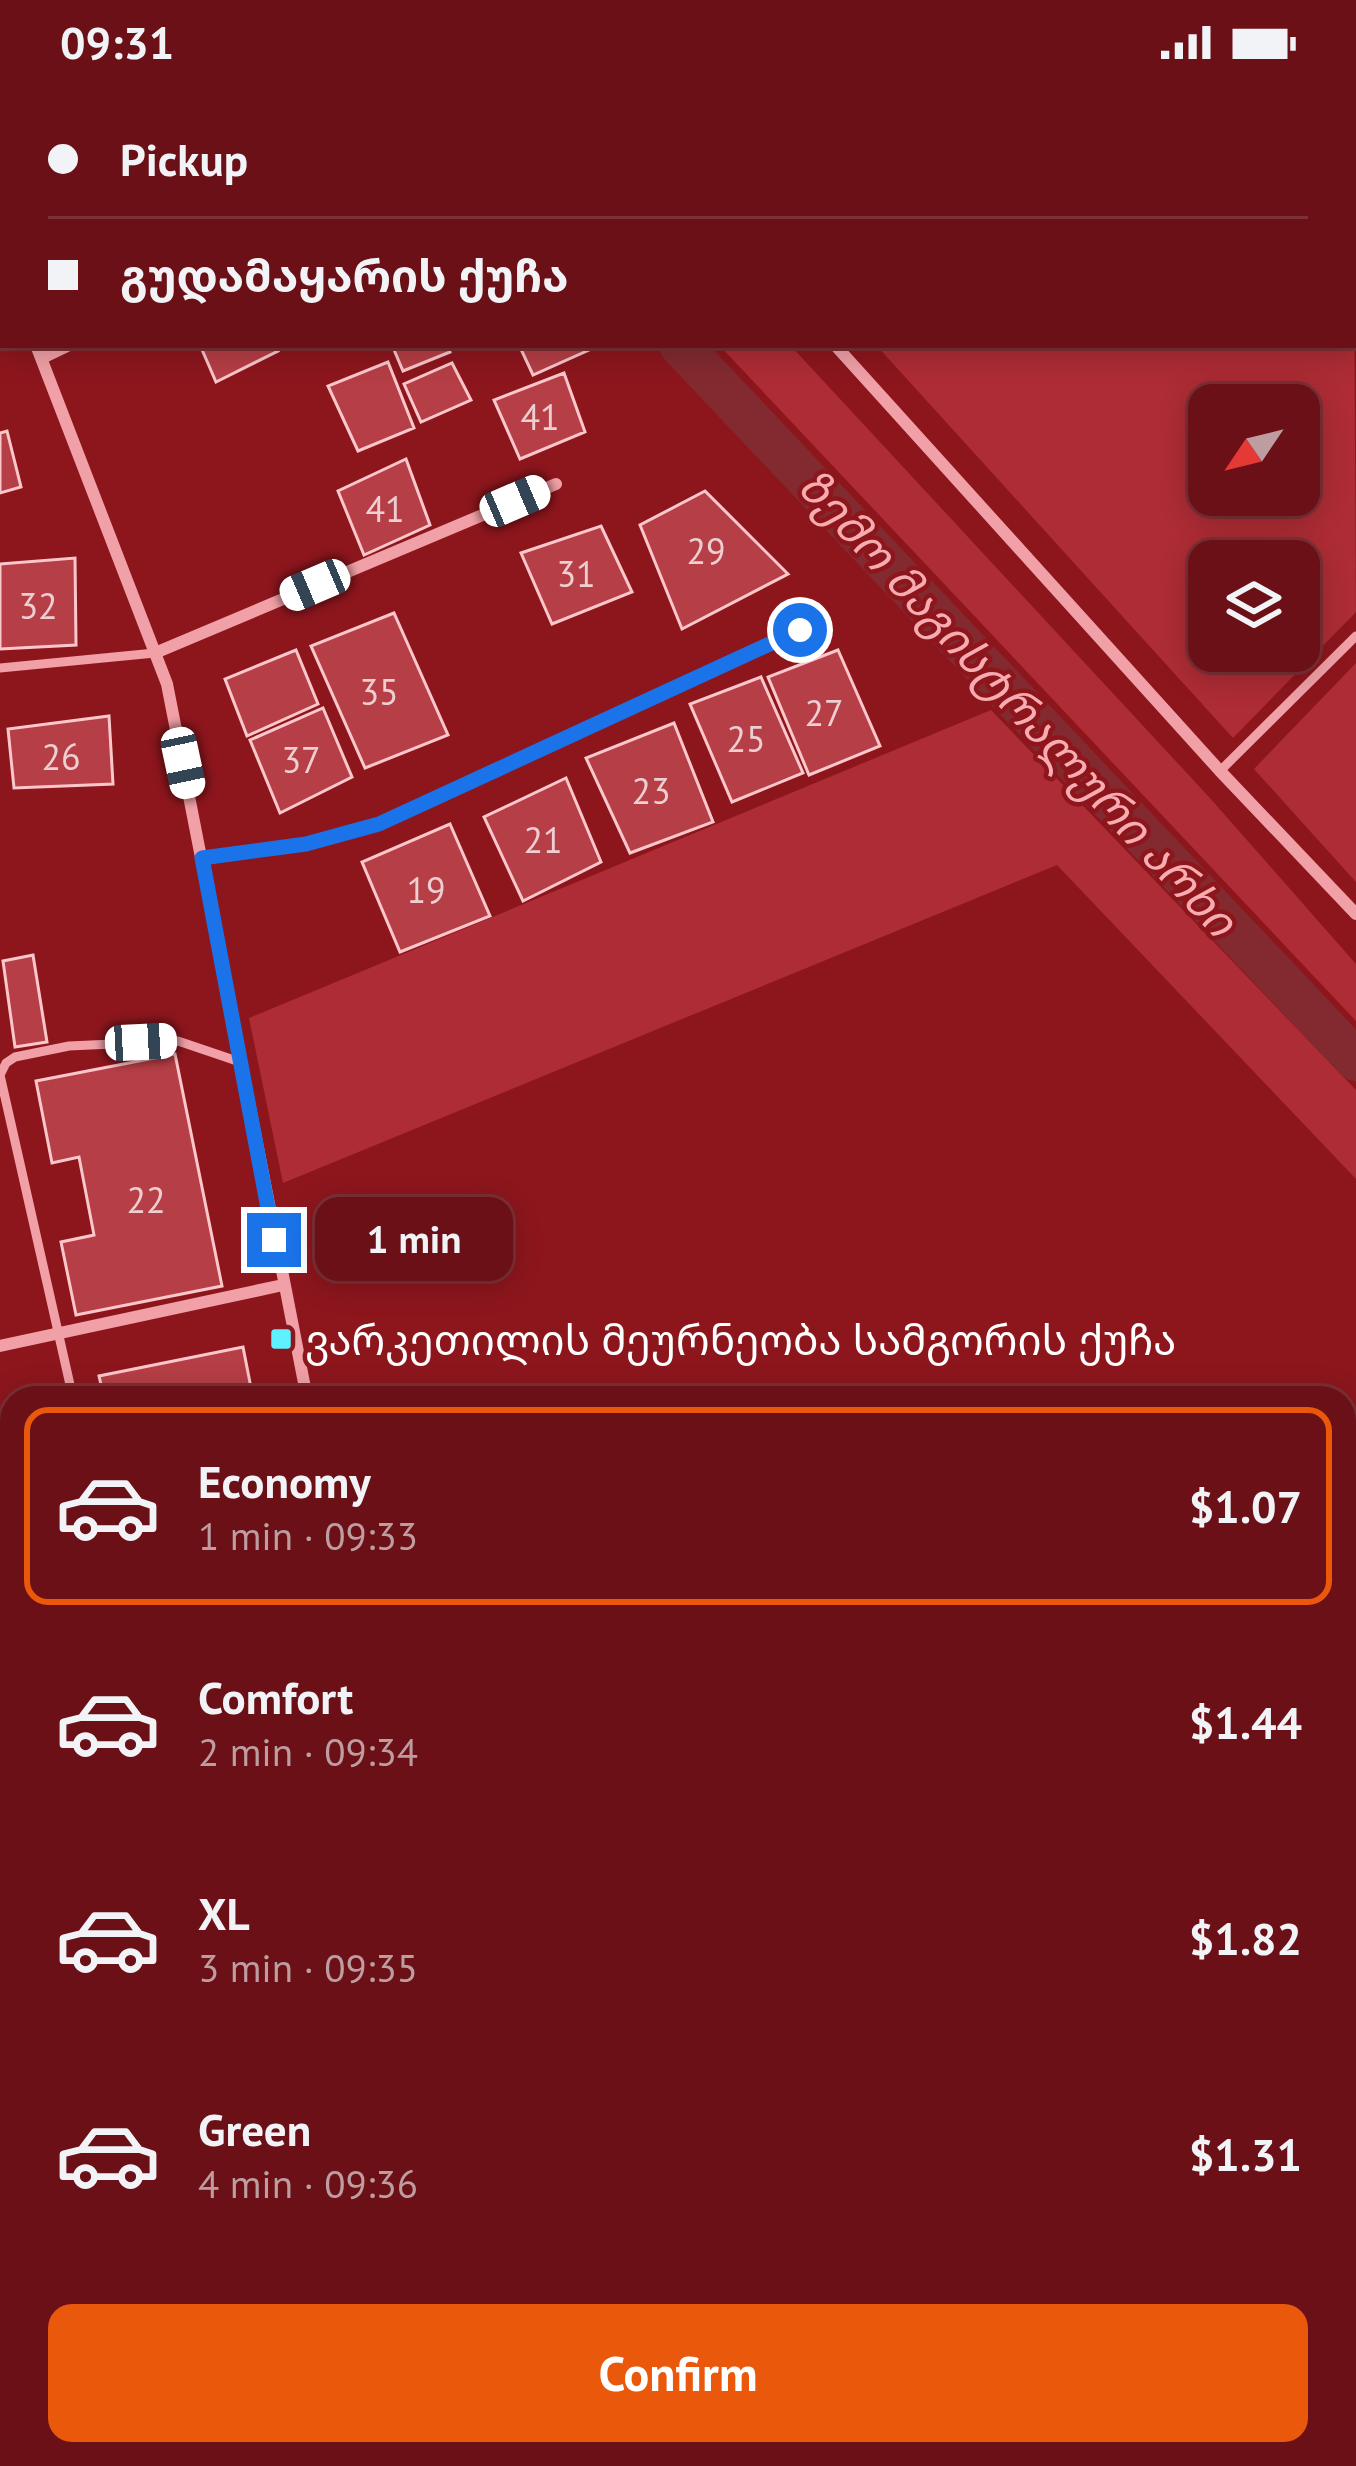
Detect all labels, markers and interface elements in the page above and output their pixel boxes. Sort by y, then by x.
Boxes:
text: 09:31 [60,13,174,71]
text: Pickup [120,130,248,188]
text: გუდამაყარის ქუჩა [120,246,568,304]
north arrow [1188,384,1320,516]
map controls [1188,384,1320,672]
house number: 41 [520,393,560,440]
water label: ზემო მაგისტრალური არხი [786,456,1251,949]
car [475,470,555,532]
house number: 41 [365,485,405,532]
house number: 29 [686,527,726,574]
button: layers [1188,540,1320,672]
house number: 31 [556,550,596,597]
car [275,554,355,616]
house number: 32 [18,582,58,629]
route start [773,603,827,657]
house number: 35 [359,668,399,715]
house number: 27 [804,689,844,736]
house number: 25 [726,715,766,762]
car [158,724,208,802]
house number: 26 [41,733,81,780]
house number: 37 [281,736,321,783]
house number: 23 [631,767,671,814]
house number: 21 [523,816,563,863]
house number: 19 [406,866,446,913]
car [104,1022,178,1062]
house number: 22 [126,1176,166,1223]
callout: 1 min [316,1198,514,1282]
route end [247,1213,301,1267]
text: 1 min [366,1213,462,1264]
place label: ვარკეთილის მეურნეობა სამგორის ქუჩა [305,1312,1176,1367]
marker: ვარკეთილის მეურნეობა სამგორის ქუჩა [268,1326,294,1352]
icon: car [54,1452,162,1560]
text: Economy [198,1452,371,1510]
text: $1.07 [1189,1477,1302,1535]
text: 1 min · 09:33 [198,1510,418,1561]
icon: car [54,1668,162,1776]
text: Comfort [198,1668,353,1726]
text: $1.44 [1189,1693,1302,1751]
text: 2 min · 09:34 [198,1726,418,1777]
icon: car [54,1884,162,1992]
text: XL [198,1884,250,1942]
text: $1.82 [1189,1909,1302,1967]
text: 3 min · 09:35 [198,1942,418,1993]
icon: car [54,2100,162,2208]
text: Green [198,2100,311,2158]
text: $1.31 [1189,2125,1302,2183]
text: 4 min · 09:36 [198,2158,418,2209]
button: Confirm [48,2304,1308,2442]

